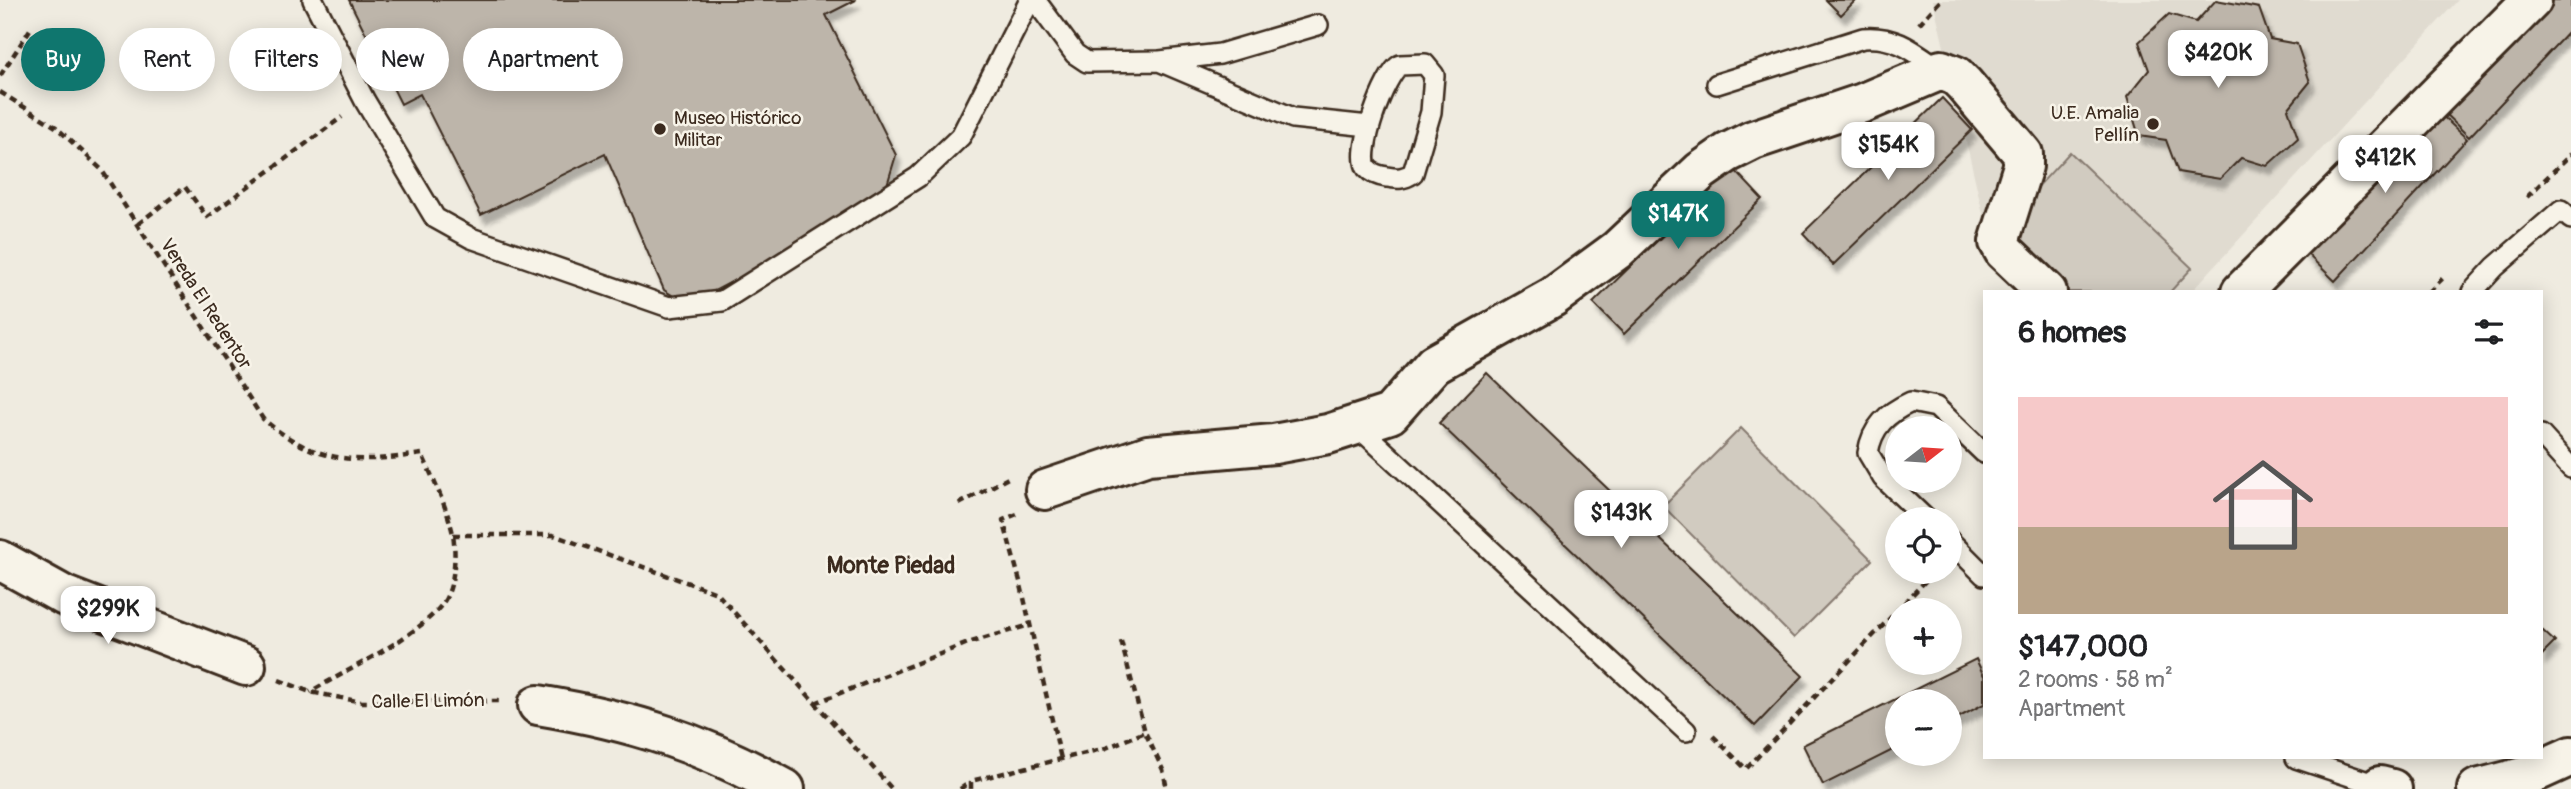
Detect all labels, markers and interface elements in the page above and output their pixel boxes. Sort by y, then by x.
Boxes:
chip: Buy [21,28,105,91]
chip: Rent [119,28,215,91]
chip: Filters [229,28,342,91]
chip: New [356,28,449,91]
chip: Apartment [463,28,623,91]
pin: $420K [2169,31,2267,90]
text: $420K [2184,38,2252,67]
place label: U.E. Amalia Pellín [2051,101,2139,147]
place label: Museo Histórico Militar [674,106,801,152]
marker: U.E. Amalia Pellín [2145,116,2161,132]
marker: Museo Histórico Militar [652,121,668,137]
pin: $154K [1839,122,1937,182]
text: $154K [1857,130,1919,159]
pin: $412K [2336,136,2434,195]
text: $412K [2354,143,2416,172]
pin: $147K [1629,191,1727,251]
text: $147K [1648,199,1708,228]
street label: Vereda El Redentor [155,234,257,374]
icon: filters [2470,313,2508,351]
text: 6 homes [2018,314,2126,351]
north arrow [1885,416,1962,494]
map controls [1885,416,1962,766]
icon: home [2200,442,2326,568]
pin: $143K [1572,490,1670,550]
text: $143K [1590,498,1652,527]
button: locate [1885,507,1962,584]
district label: Monte Piedad [827,551,955,580]
pin: $299K [59,586,157,646]
text: $299K [77,594,139,623]
button: + [1885,598,1962,675]
text: $147,000 [2018,628,2148,665]
text: 2 rooms · 58 m² [2018,665,2173,694]
street label: Calle El Limón [371,688,485,714]
button: − [1885,689,1962,766]
text: Apartment [2018,694,2125,723]

